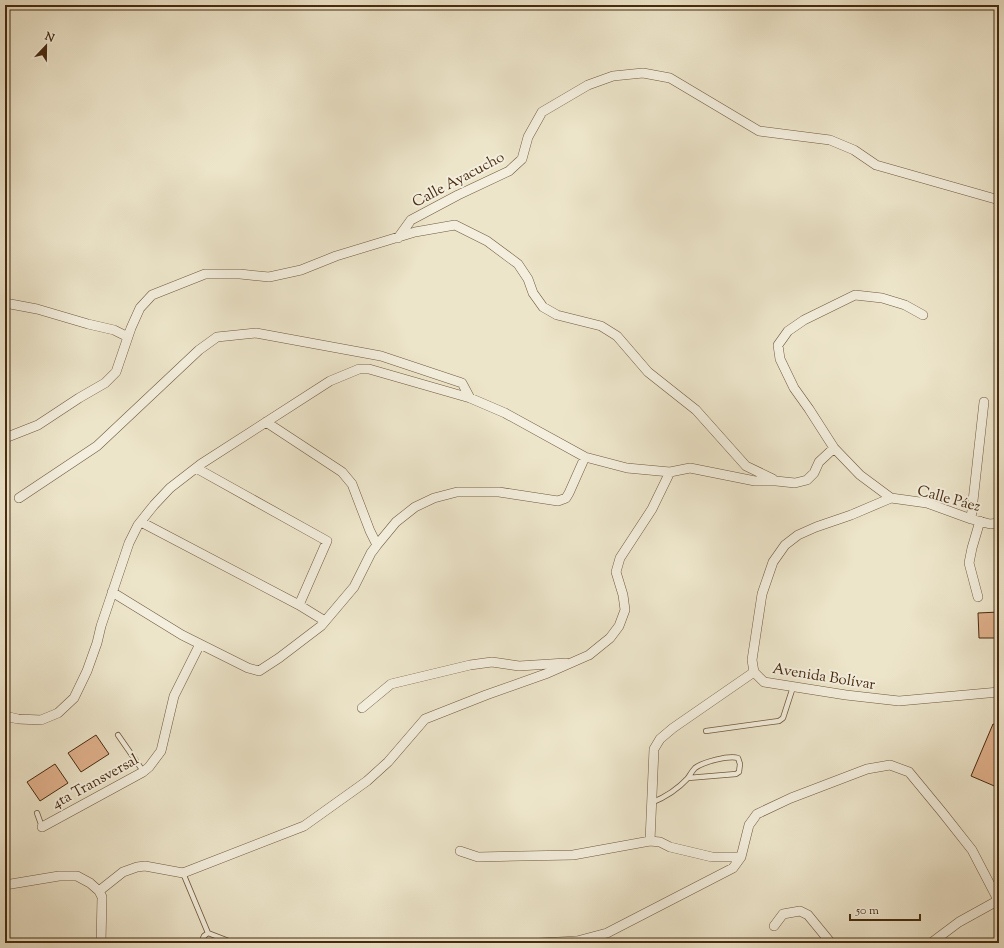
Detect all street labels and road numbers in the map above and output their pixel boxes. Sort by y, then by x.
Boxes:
street label: Calle Ayacucho [409,147,509,213]
street label: Calle Páez [915,481,983,518]
street label: Avenida Bolívar [771,659,877,696]
street label: 4ta Transversal [49,750,143,815]

